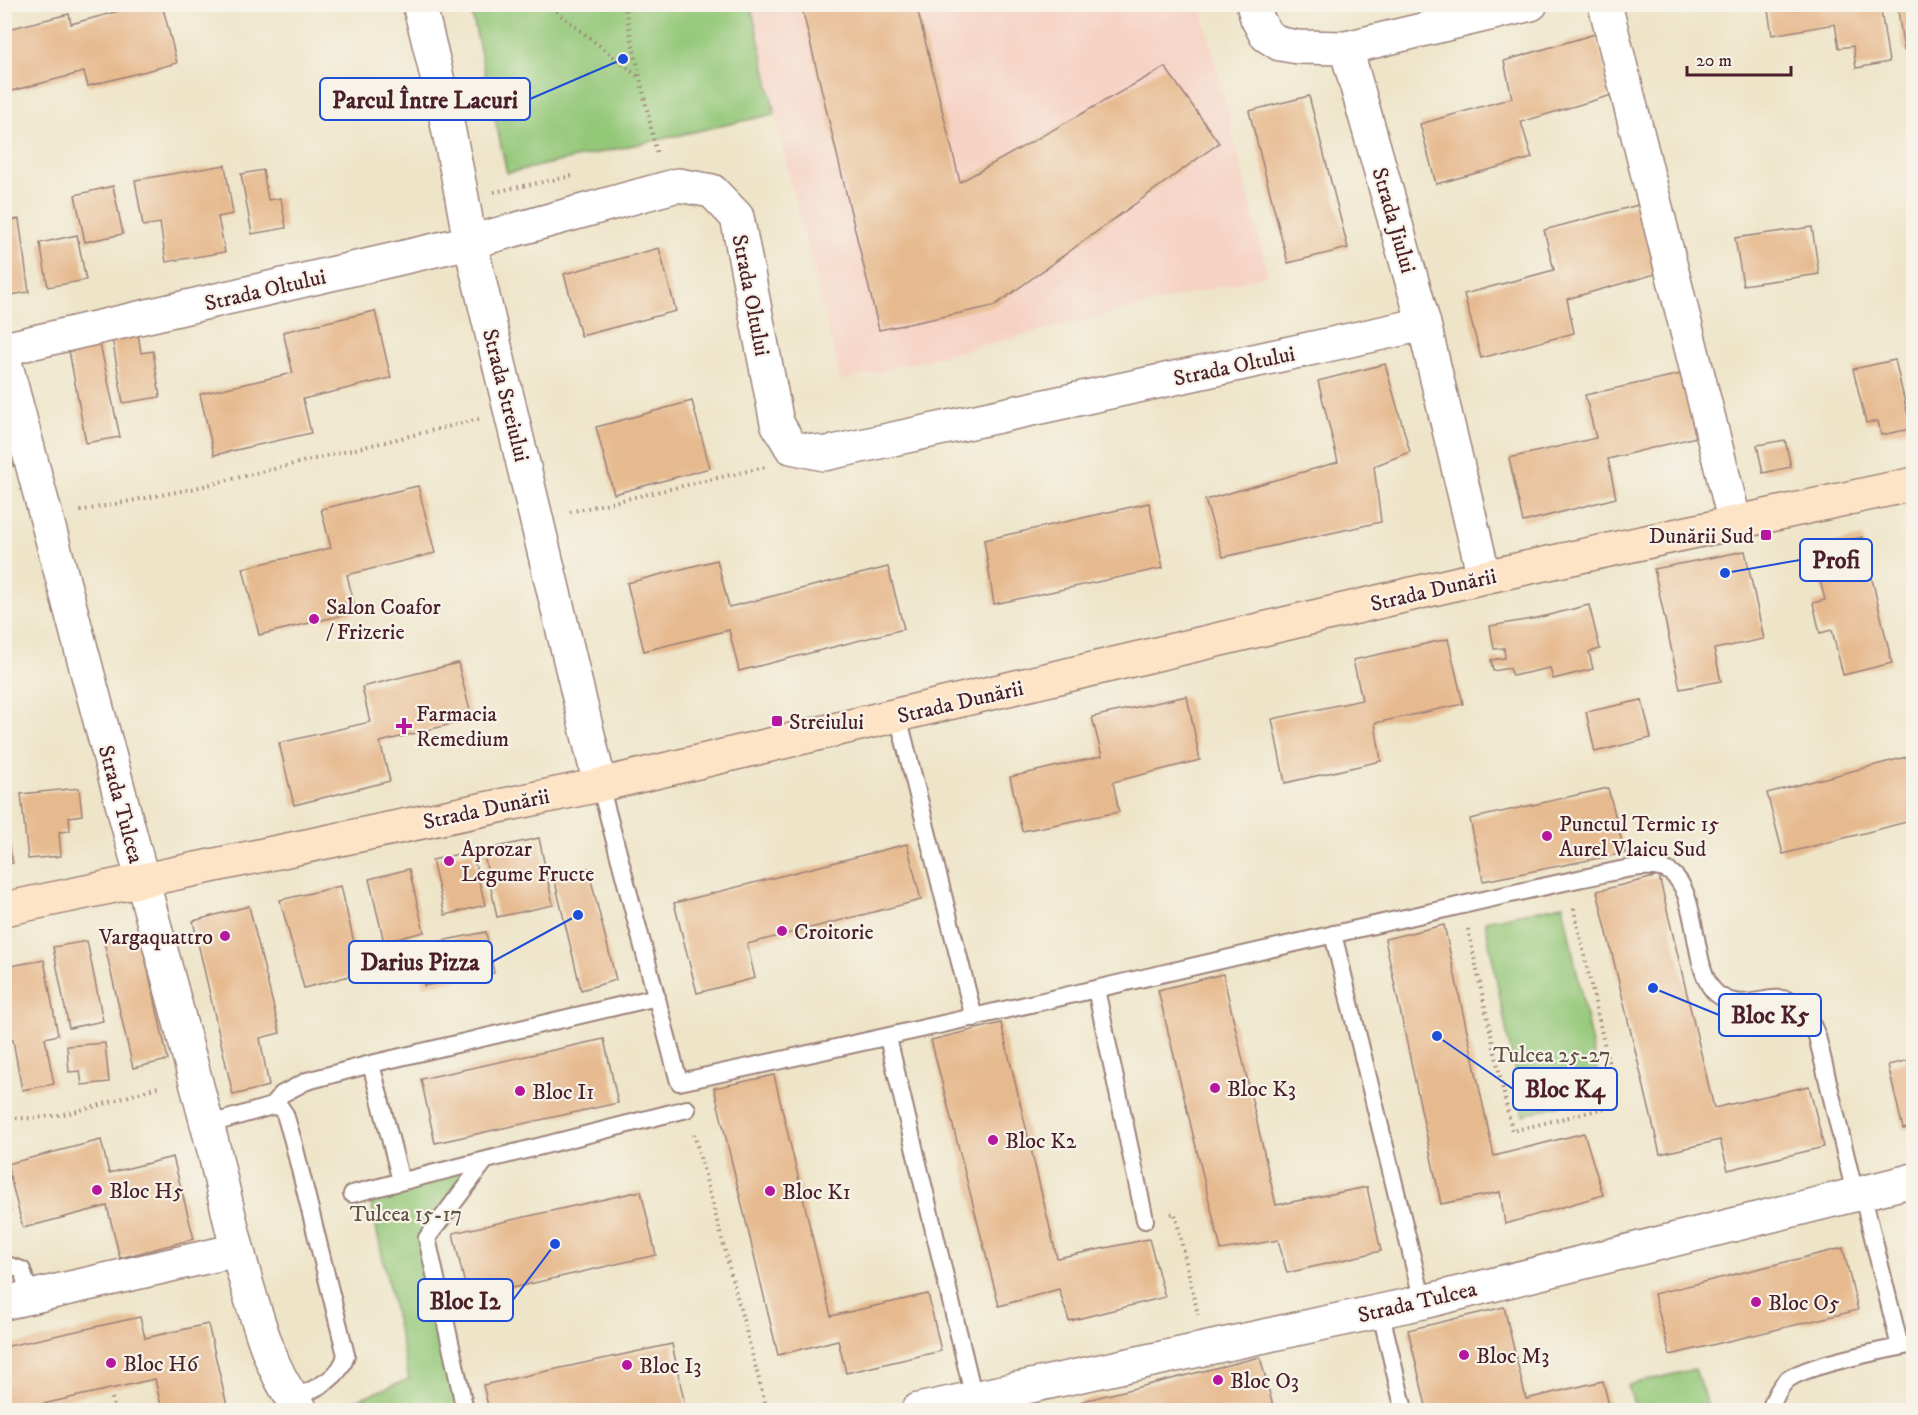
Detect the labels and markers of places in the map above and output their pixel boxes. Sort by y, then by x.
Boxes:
callout: Parcul Între Lacuri [320,78,530,120]
place label: Dunării Sud [1649,523,1754,550]
marker: Dunării Sud [1759,528,1773,542]
callout: Profi [1800,539,1872,581]
place label: Salon Coafor / Frizerie [326,594,442,646]
marker: Salon Coafor / Frizerie [307,612,321,626]
place label: Farmacia Remedium [416,701,509,753]
place label: Streiului [789,709,864,736]
marker: Streiului [770,714,784,728]
marker: Farmacia Remedium [397,719,411,733]
place label: Punctul Termic 15 Aurel Vlaicu Sud [1559,811,1719,863]
marker: Punctul Termic 15 Aurel Vlaicu Sud [1540,829,1554,843]
place label: Aprozar Legume Fructe [461,836,594,888]
marker: Aprozar Legume Fructe [442,854,456,868]
place label: Croitorie [794,919,874,946]
place label: Vargaquattro [98,924,213,951]
marker: Croitorie [775,924,789,938]
marker: Vargaquattro [218,929,232,943]
callout: Darius Pizza [349,941,492,983]
callout: Bloc K5 [1719,994,1821,1036]
callout: Bloc K4 [1513,1068,1617,1110]
place label: Bloc K3 [1227,1076,1296,1103]
place label: Bloc I1 [532,1079,594,1106]
marker: Bloc K3 [1208,1081,1222,1095]
marker: Bloc I1 [513,1084,527,1098]
place label: Bloc K2 [1005,1128,1077,1155]
marker: Bloc K2 [986,1133,1000,1147]
place label: Bloc H5 [109,1178,184,1205]
place label: Bloc K1 [782,1179,851,1206]
marker: Bloc H5 [90,1183,104,1197]
marker: Bloc K1 [763,1184,777,1198]
callout: Bloc I2 [418,1279,513,1321]
place label: Bloc O5 [1768,1290,1840,1317]
marker: Bloc O5 [1749,1295,1763,1309]
place label: Bloc M3 [1476,1343,1550,1370]
marker: Bloc M3 [1457,1348,1471,1362]
place label: Bloc H6 [123,1351,200,1378]
place label: Bloc I3 [639,1353,702,1380]
marker: Bloc H6 [104,1356,118,1370]
marker: Bloc I3 [620,1358,634,1372]
place label: Bloc O3 [1230,1368,1299,1395]
marker: Bloc O3 [1211,1373,1225,1387]

